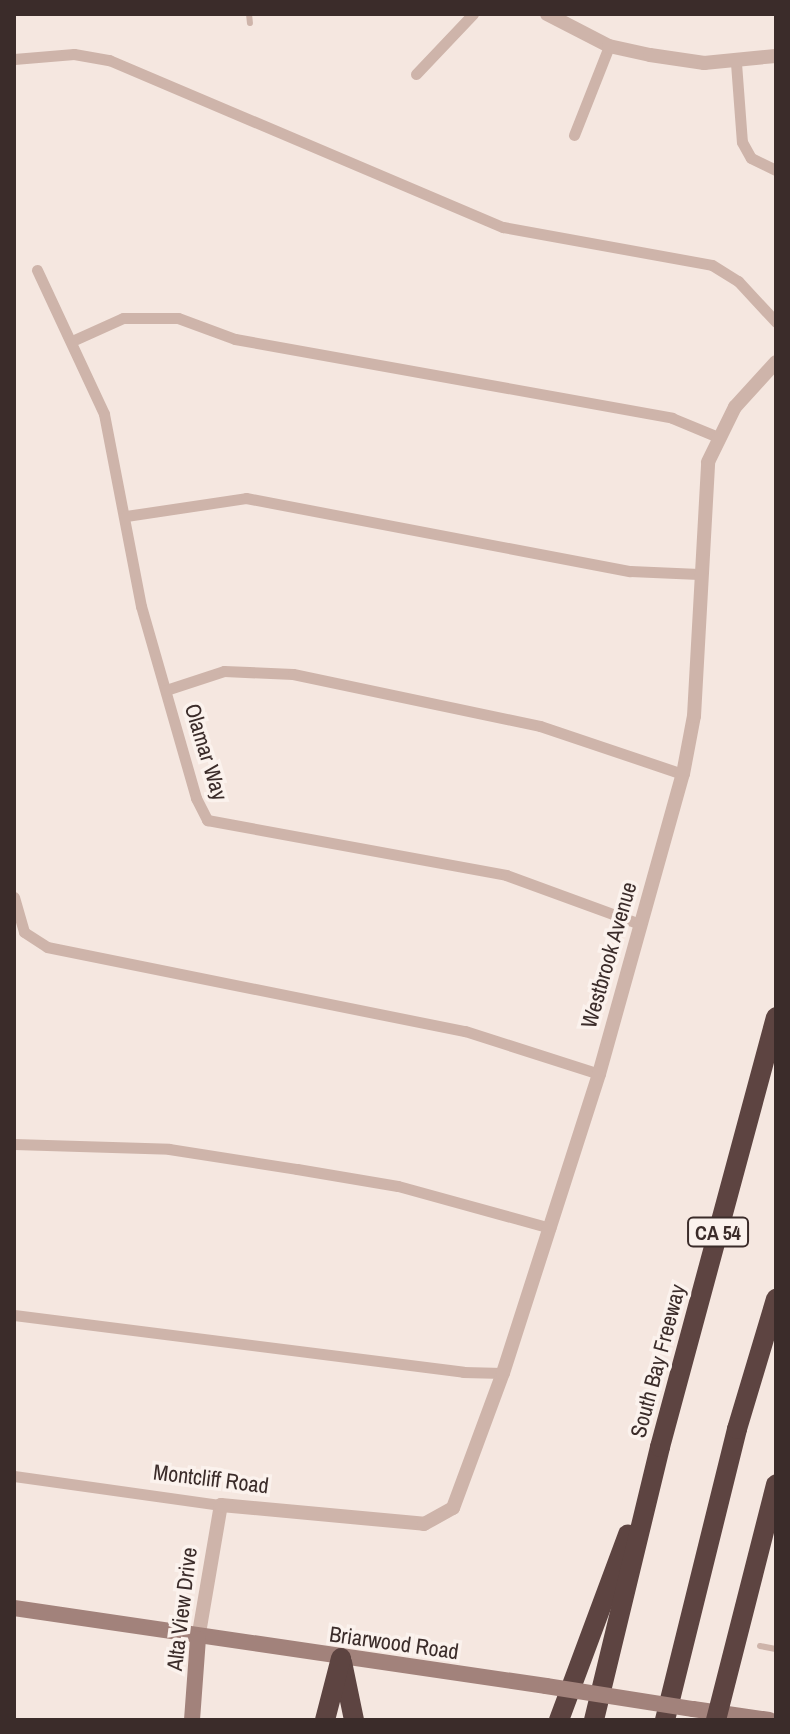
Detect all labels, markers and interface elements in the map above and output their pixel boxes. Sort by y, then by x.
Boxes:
street label: Olamar Way [179,701,233,803]
street label: Westbrook Avenue [575,878,643,1032]
road number: CA 54 [686,1216,750,1248]
street label: South Bay Freeway [625,1282,691,1440]
street label: Montcliff Road [152,1459,270,1499]
street label: Alta View Drive [161,1546,203,1672]
street label: Briarwood Road [328,1621,460,1665]

